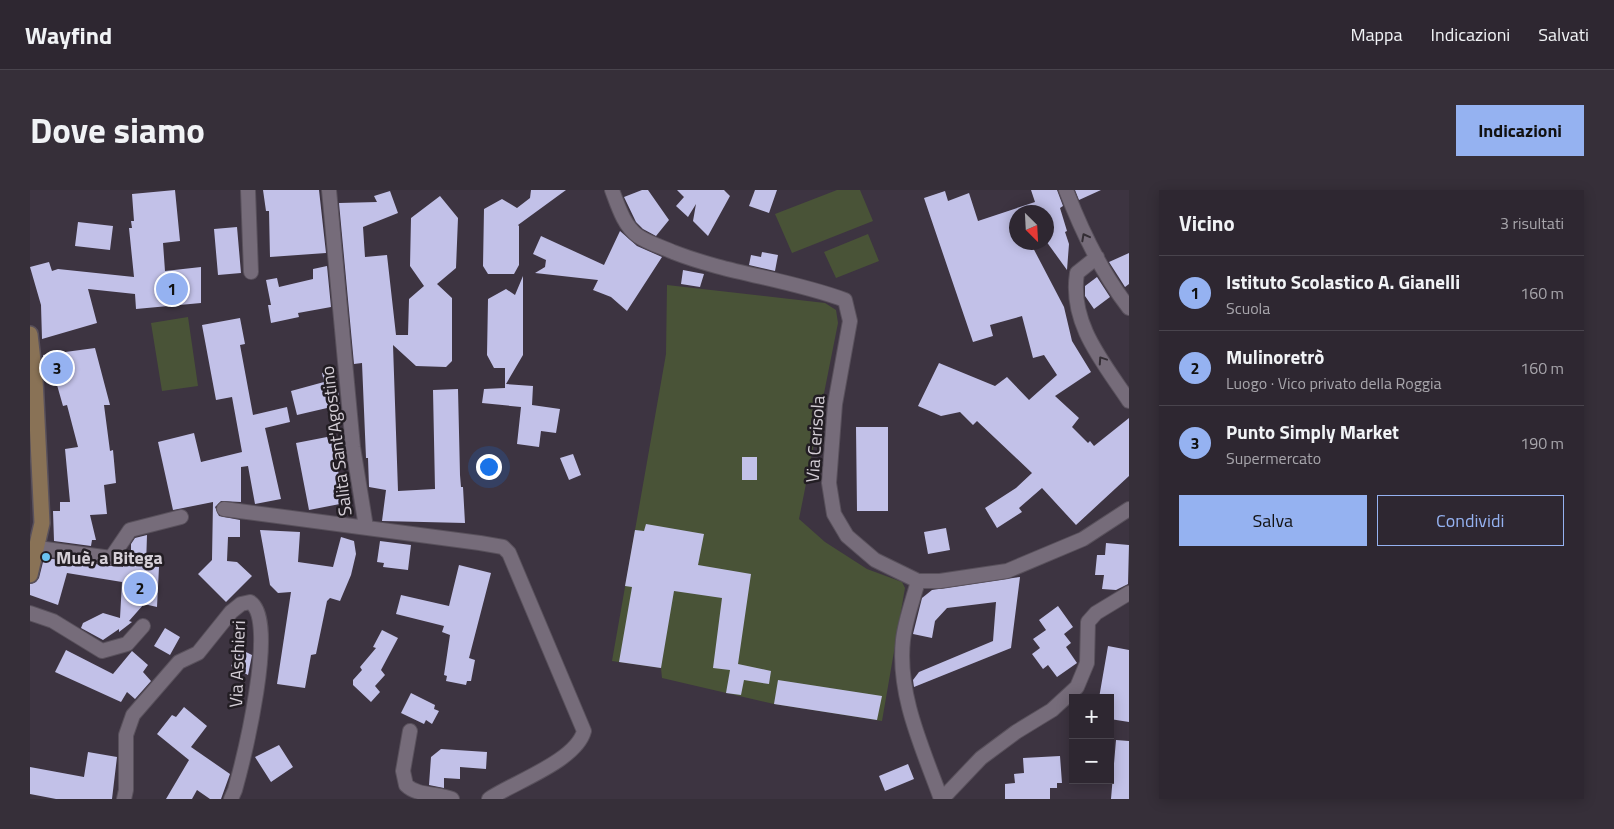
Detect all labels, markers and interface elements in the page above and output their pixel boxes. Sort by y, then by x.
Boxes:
text: Wayfind [25,17,112,53]
text: Mappa [1350,21,1403,48]
text: Indicazioni [1431,21,1510,48]
text: Salvati [1538,21,1589,48]
text: Dove siamo [30,103,205,157]
button: Indicazioni [1456,105,1584,156]
north arrow [1009,205,1054,250]
text: Vicino [1179,207,1235,239]
text: 3 risultati [1500,211,1564,235]
one-way arrow [1081,233,1091,242]
text: Istituto Scolastico A. Gianelli [1226,267,1460,296]
pin: 1 [156,270,188,308]
text: 1 [1191,281,1199,305]
text: 160 m [1520,281,1564,305]
text: Scuola [1226,296,1270,320]
text: Mulinoretrò [1226,342,1324,371]
pin: 3 [41,349,73,387]
one-way arrow [1099,356,1108,366]
text: 2 [1191,356,1199,380]
text: 160 m [1520,356,1564,380]
street label: Salita Sant'Agostino [313,364,359,518]
text: Luogo · Vico privato della Roggia [1226,371,1442,395]
street label: Via Cerisola [798,395,832,483]
text: Punto Simply Market [1226,417,1399,446]
text: 3 [1191,431,1199,455]
text: 190 m [1520,431,1564,455]
text: Supermercato [1226,446,1321,470]
your location [476,454,502,480]
button: Salva [1179,495,1367,546]
button: Condividi [1377,495,1564,546]
place label: Muè, a Bitega [56,544,163,571]
marker: Muè, a Bitega [40,551,52,563]
pin: 2 [124,569,156,607]
street label: Via Aschieri [222,620,252,708]
map controls [1069,694,1114,784]
button: + [1069,694,1114,739]
button: − [1069,739,1114,784]

